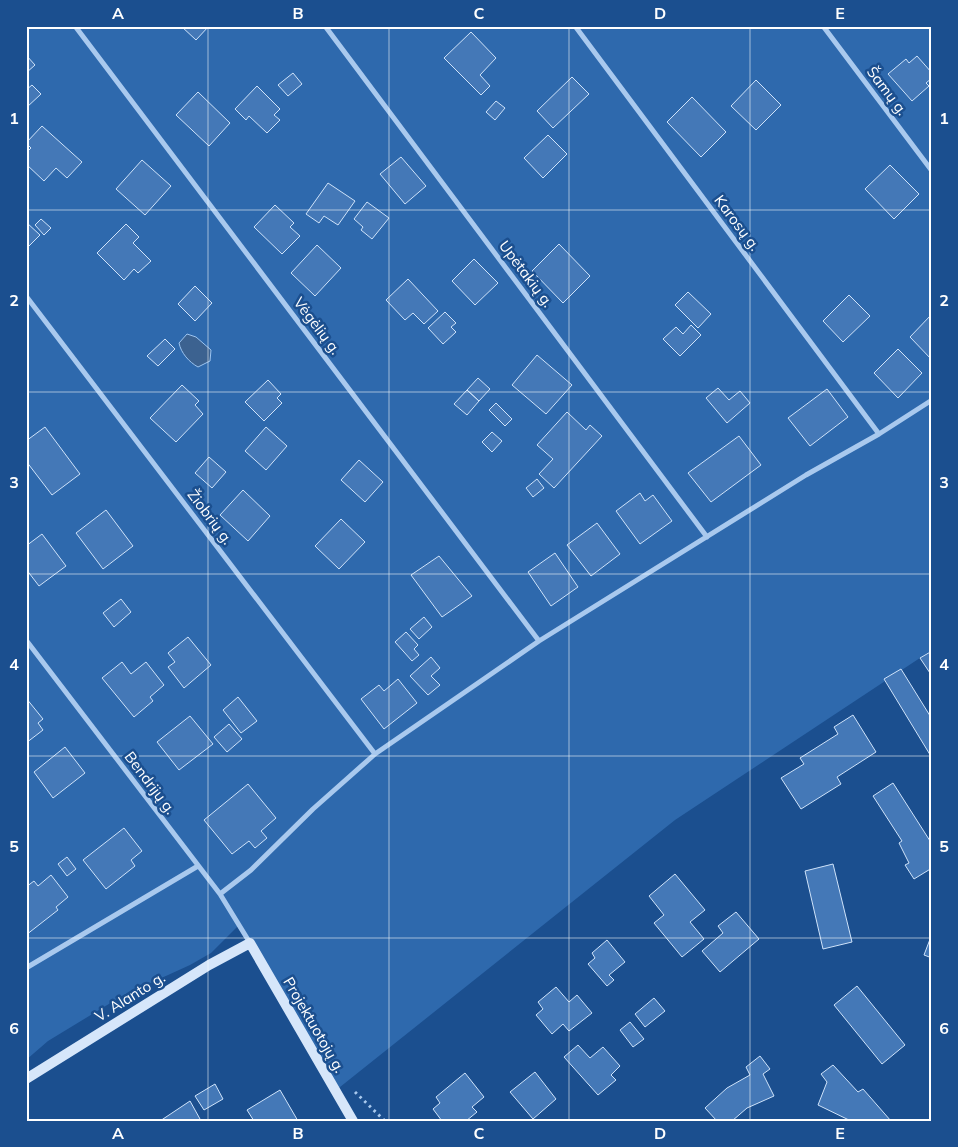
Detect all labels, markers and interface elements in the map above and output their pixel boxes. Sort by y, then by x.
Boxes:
text: A [112,3,124,23]
text: B [292,3,304,23]
text: C [474,3,485,23]
text: D [654,3,666,23]
text: E [835,3,845,23]
street label: Šamų g. [863,62,912,119]
text: 1 [9,108,19,128]
text: 1 [939,108,949,128]
street label: Karosų g. [710,191,765,254]
street label: Upėtakių g. [495,237,558,311]
text: 2 [9,290,19,310]
text: 2 [939,290,949,310]
street label: Vėgėlių g. [290,293,345,358]
text: 3 [9,472,19,492]
text: 3 [939,472,949,492]
street label: Žiobrių g. [184,485,237,548]
text: 4 [9,654,19,674]
text: 4 [939,654,949,674]
street label: Bendrijų g. [121,748,180,818]
text: 5 [9,836,19,856]
text: 5 [939,836,949,856]
street label: V. Alanto g. [91,967,168,1026]
street label: Projektuotojų g. [279,973,350,1076]
text: 6 [9,1018,19,1038]
text: 6 [939,1018,949,1038]
text: A [112,1123,124,1143]
text: B [292,1123,304,1143]
text: C [474,1123,485,1143]
text: D [654,1123,666,1143]
text: E [835,1123,845,1143]

